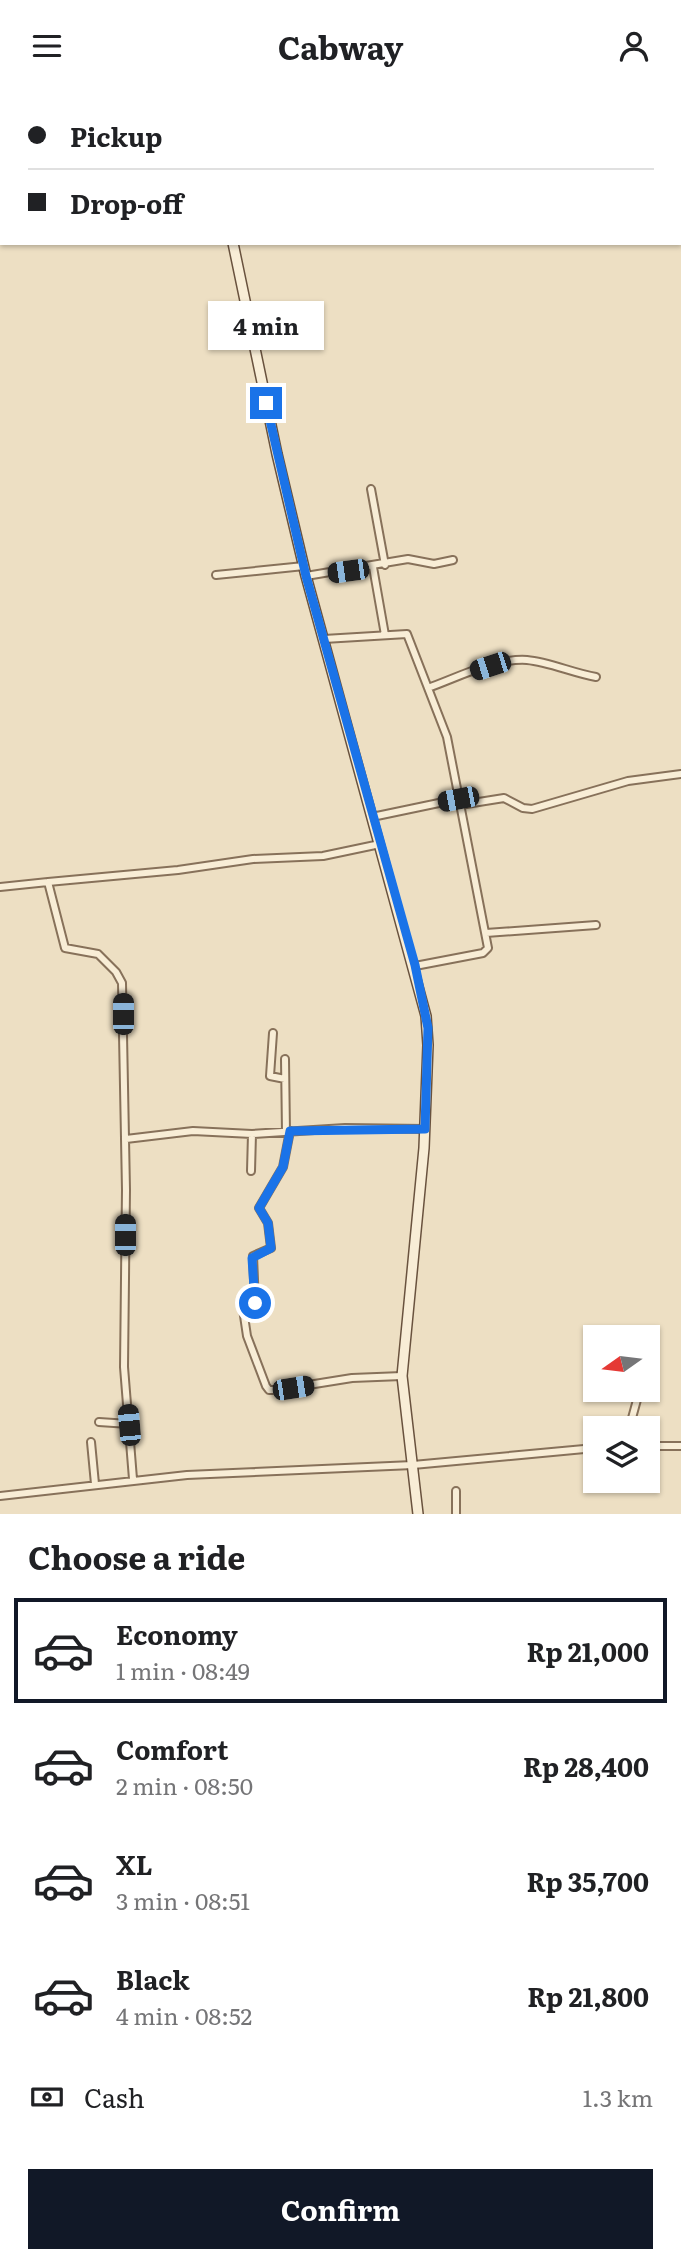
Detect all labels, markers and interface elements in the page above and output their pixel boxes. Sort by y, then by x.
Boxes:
text: Cabway [278,22,403,70]
icon: menu [28,27,66,65]
icon: person [615,27,653,65]
text: Pickup [70,116,162,155]
text: Drop-off [70,183,183,222]
callout: 4 min [208,301,324,351]
text: 4 min [233,308,299,342]
route end [250,387,282,419]
car [326,558,371,584]
car [467,650,514,682]
car [436,785,481,813]
car [113,993,134,1035]
car [115,1214,136,1256]
route start [239,1287,271,1319]
north arrow [583,1325,660,1402]
map controls [583,1325,660,1493]
car [271,1374,316,1402]
car [117,1403,142,1447]
button: layers [583,1416,660,1493]
text: Choose a ride [28,1532,245,1580]
text: Economy [116,1614,238,1653]
icon: car [32,1619,95,1682]
text: Rp 21,000 [526,1631,649,1670]
text: 1 min · 08:49 [116,1653,250,1687]
text: Comfort [116,1729,228,1768]
icon: car [32,1734,95,1797]
text: Rp 28,400 [523,1746,649,1785]
text: 2 min · 08:50 [116,1768,253,1802]
text: XL [116,1844,153,1883]
icon: car [32,1849,95,1912]
text: Rp 35,700 [527,1861,649,1900]
text: 3 min · 08:51 [116,1883,250,1917]
text: Black [116,1959,190,1998]
icon: car [32,1964,95,2027]
text: Rp 21,800 [527,1976,649,2015]
text: 4 min · 08:52 [116,1998,252,2032]
text: Cash [84,2077,145,2116]
icon: cash [28,2078,66,2116]
text: 1.3 km [583,2080,653,2114]
button: Confirm [28,2169,653,2249]

